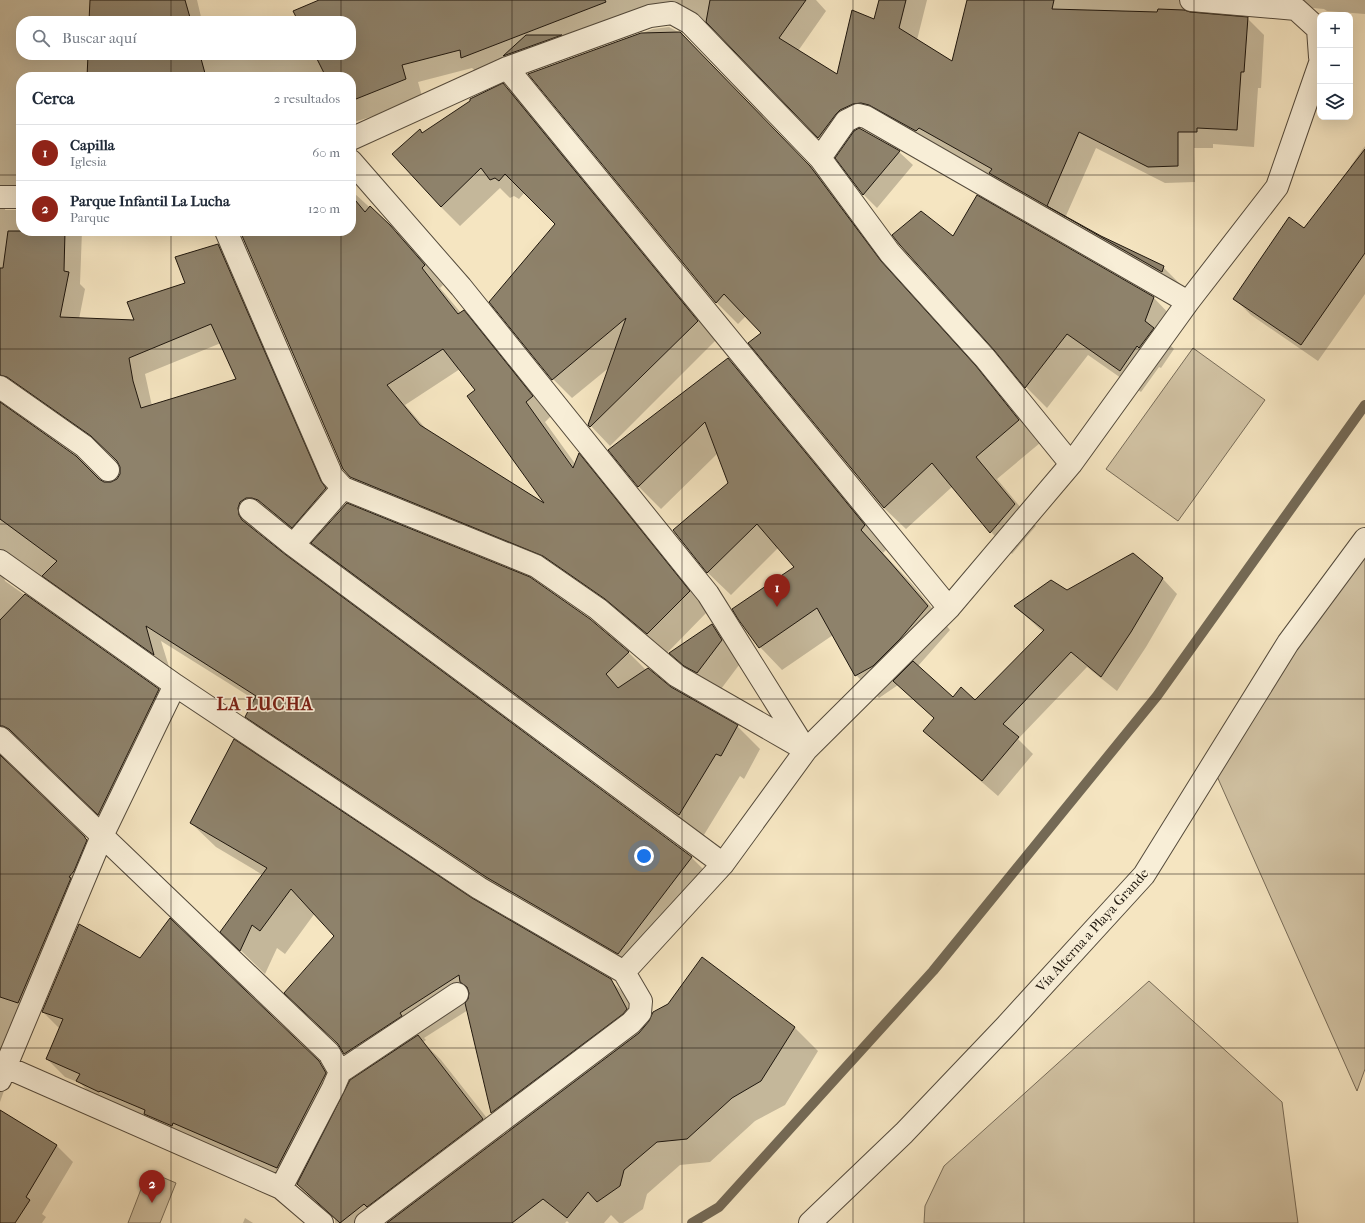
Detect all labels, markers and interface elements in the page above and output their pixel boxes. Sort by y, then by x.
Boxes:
map controls [1317,12,1353,120]
button: + [1317,12,1353,48]
search box [16,16,356,60]
icon: search [30,27,52,49]
text: Buscar aquí [62,29,137,47]
button: − [1317,48,1353,84]
button: layers [1317,84,1353,120]
text: Cerca [32,88,74,108]
text: 2 resultados [274,91,340,106]
text: Capilla [70,136,115,154]
text: 1 [43,145,47,160]
text: 60 m [312,145,340,160]
text: Iglesia [70,154,107,169]
text: Parque Infantil La Lucha [70,192,230,210]
text: 2 [42,201,48,216]
text: 120 m [308,201,340,216]
text: Parque [70,210,110,225]
pin: 1 [764,574,790,607]
district label: LA LUCHA [216,694,314,715]
your location [634,846,654,866]
street label: Vía Alterna a Playa Grande [1032,865,1152,996]
pin: 2 [139,1170,165,1203]

